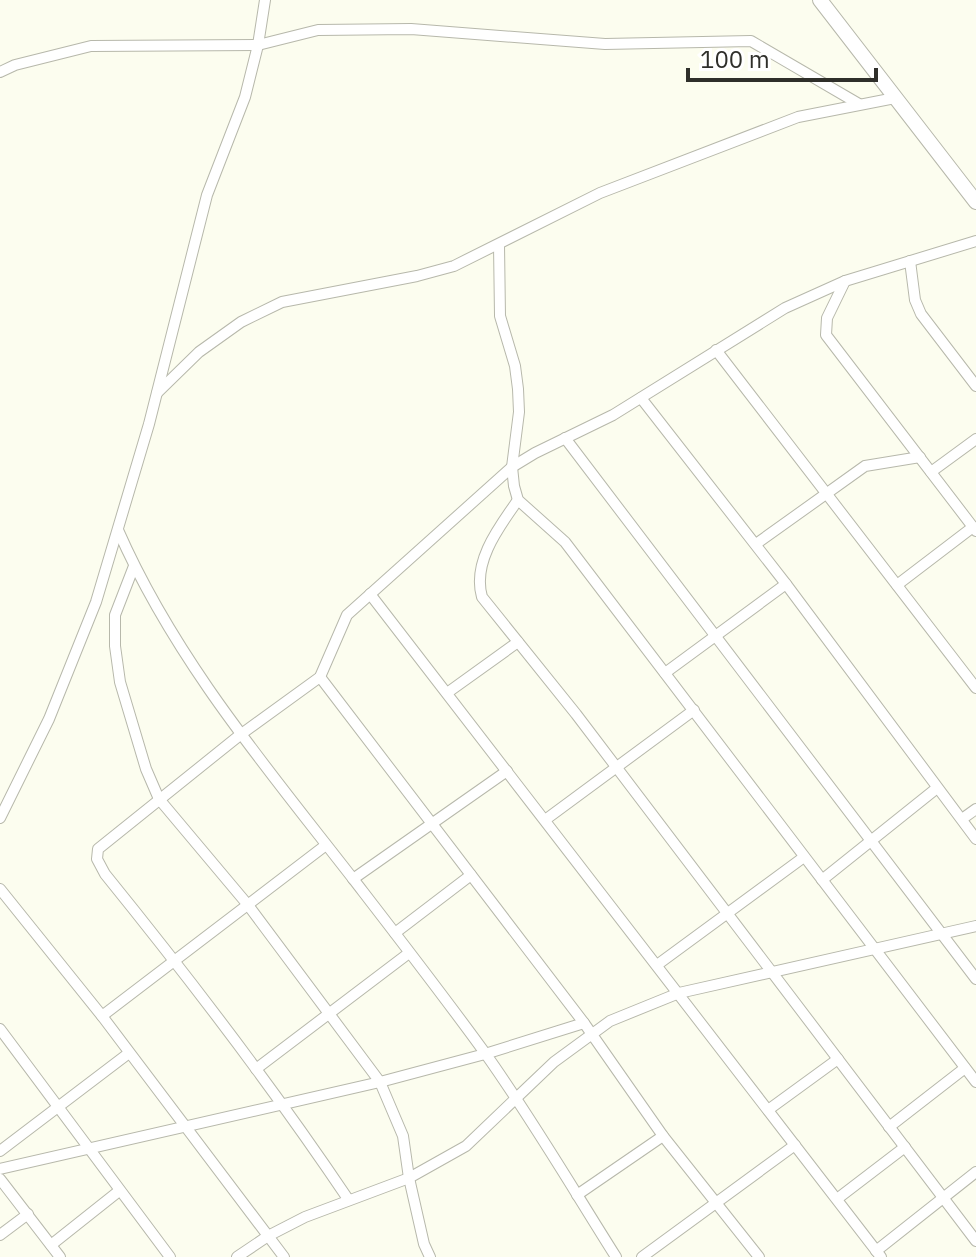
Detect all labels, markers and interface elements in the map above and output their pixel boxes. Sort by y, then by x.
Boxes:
scale bar [688,32,876,82]
text: 100 m [700,43,770,75]

